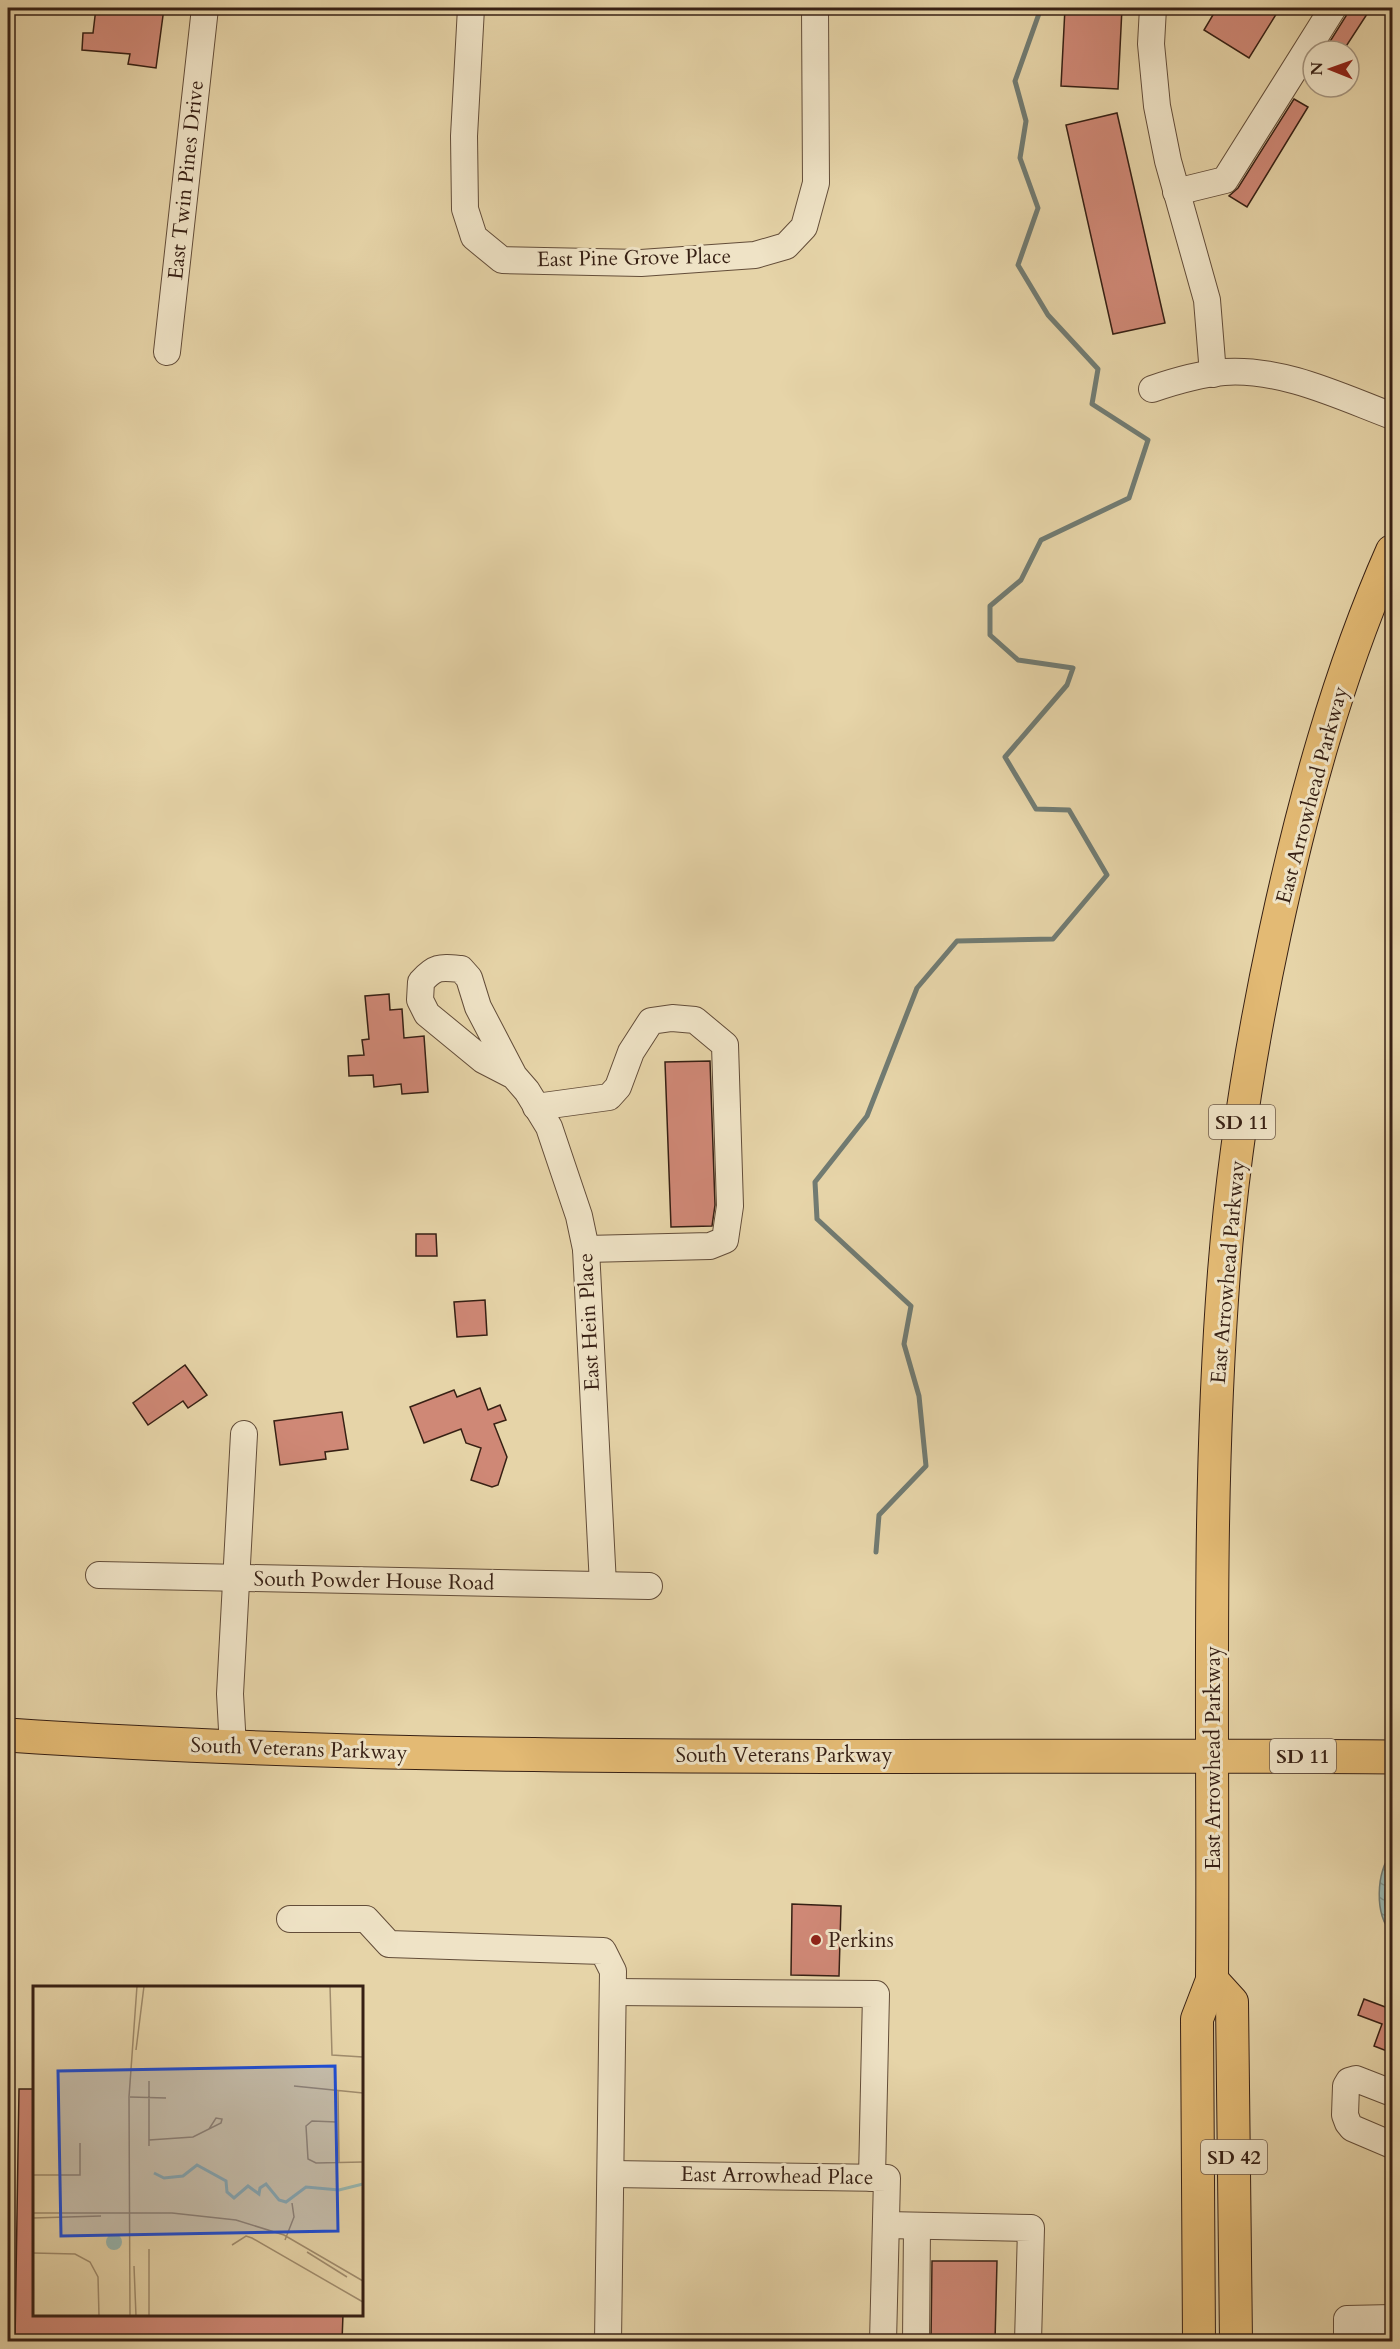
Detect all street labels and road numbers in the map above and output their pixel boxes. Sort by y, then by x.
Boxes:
street label: East Twin Pines Drive [161,79,211,281]
street label: East Pine Grove Place [537,242,731,274]
street label: East Arrowhead Parkway [1269,683,1355,907]
road number: SD 11 [1209,1105,1275,1139]
street label: East Arrowhead Parkway [1204,1159,1252,1385]
street label: East Hein Place [571,1252,607,1392]
street label: South Powder House Road [253,1564,495,1598]
street label: East Arrowhead Parkway [1199,1646,1228,1870]
street label: South Veterans Parkway [190,1731,408,1767]
road number: SD 11 [1270,1739,1336,1773]
street label: South Veterans Parkway [675,1741,893,1770]
road number: SD 42 [1201,2140,1267,2174]
street label: East Arrowhead Place [680,2160,874,2192]

